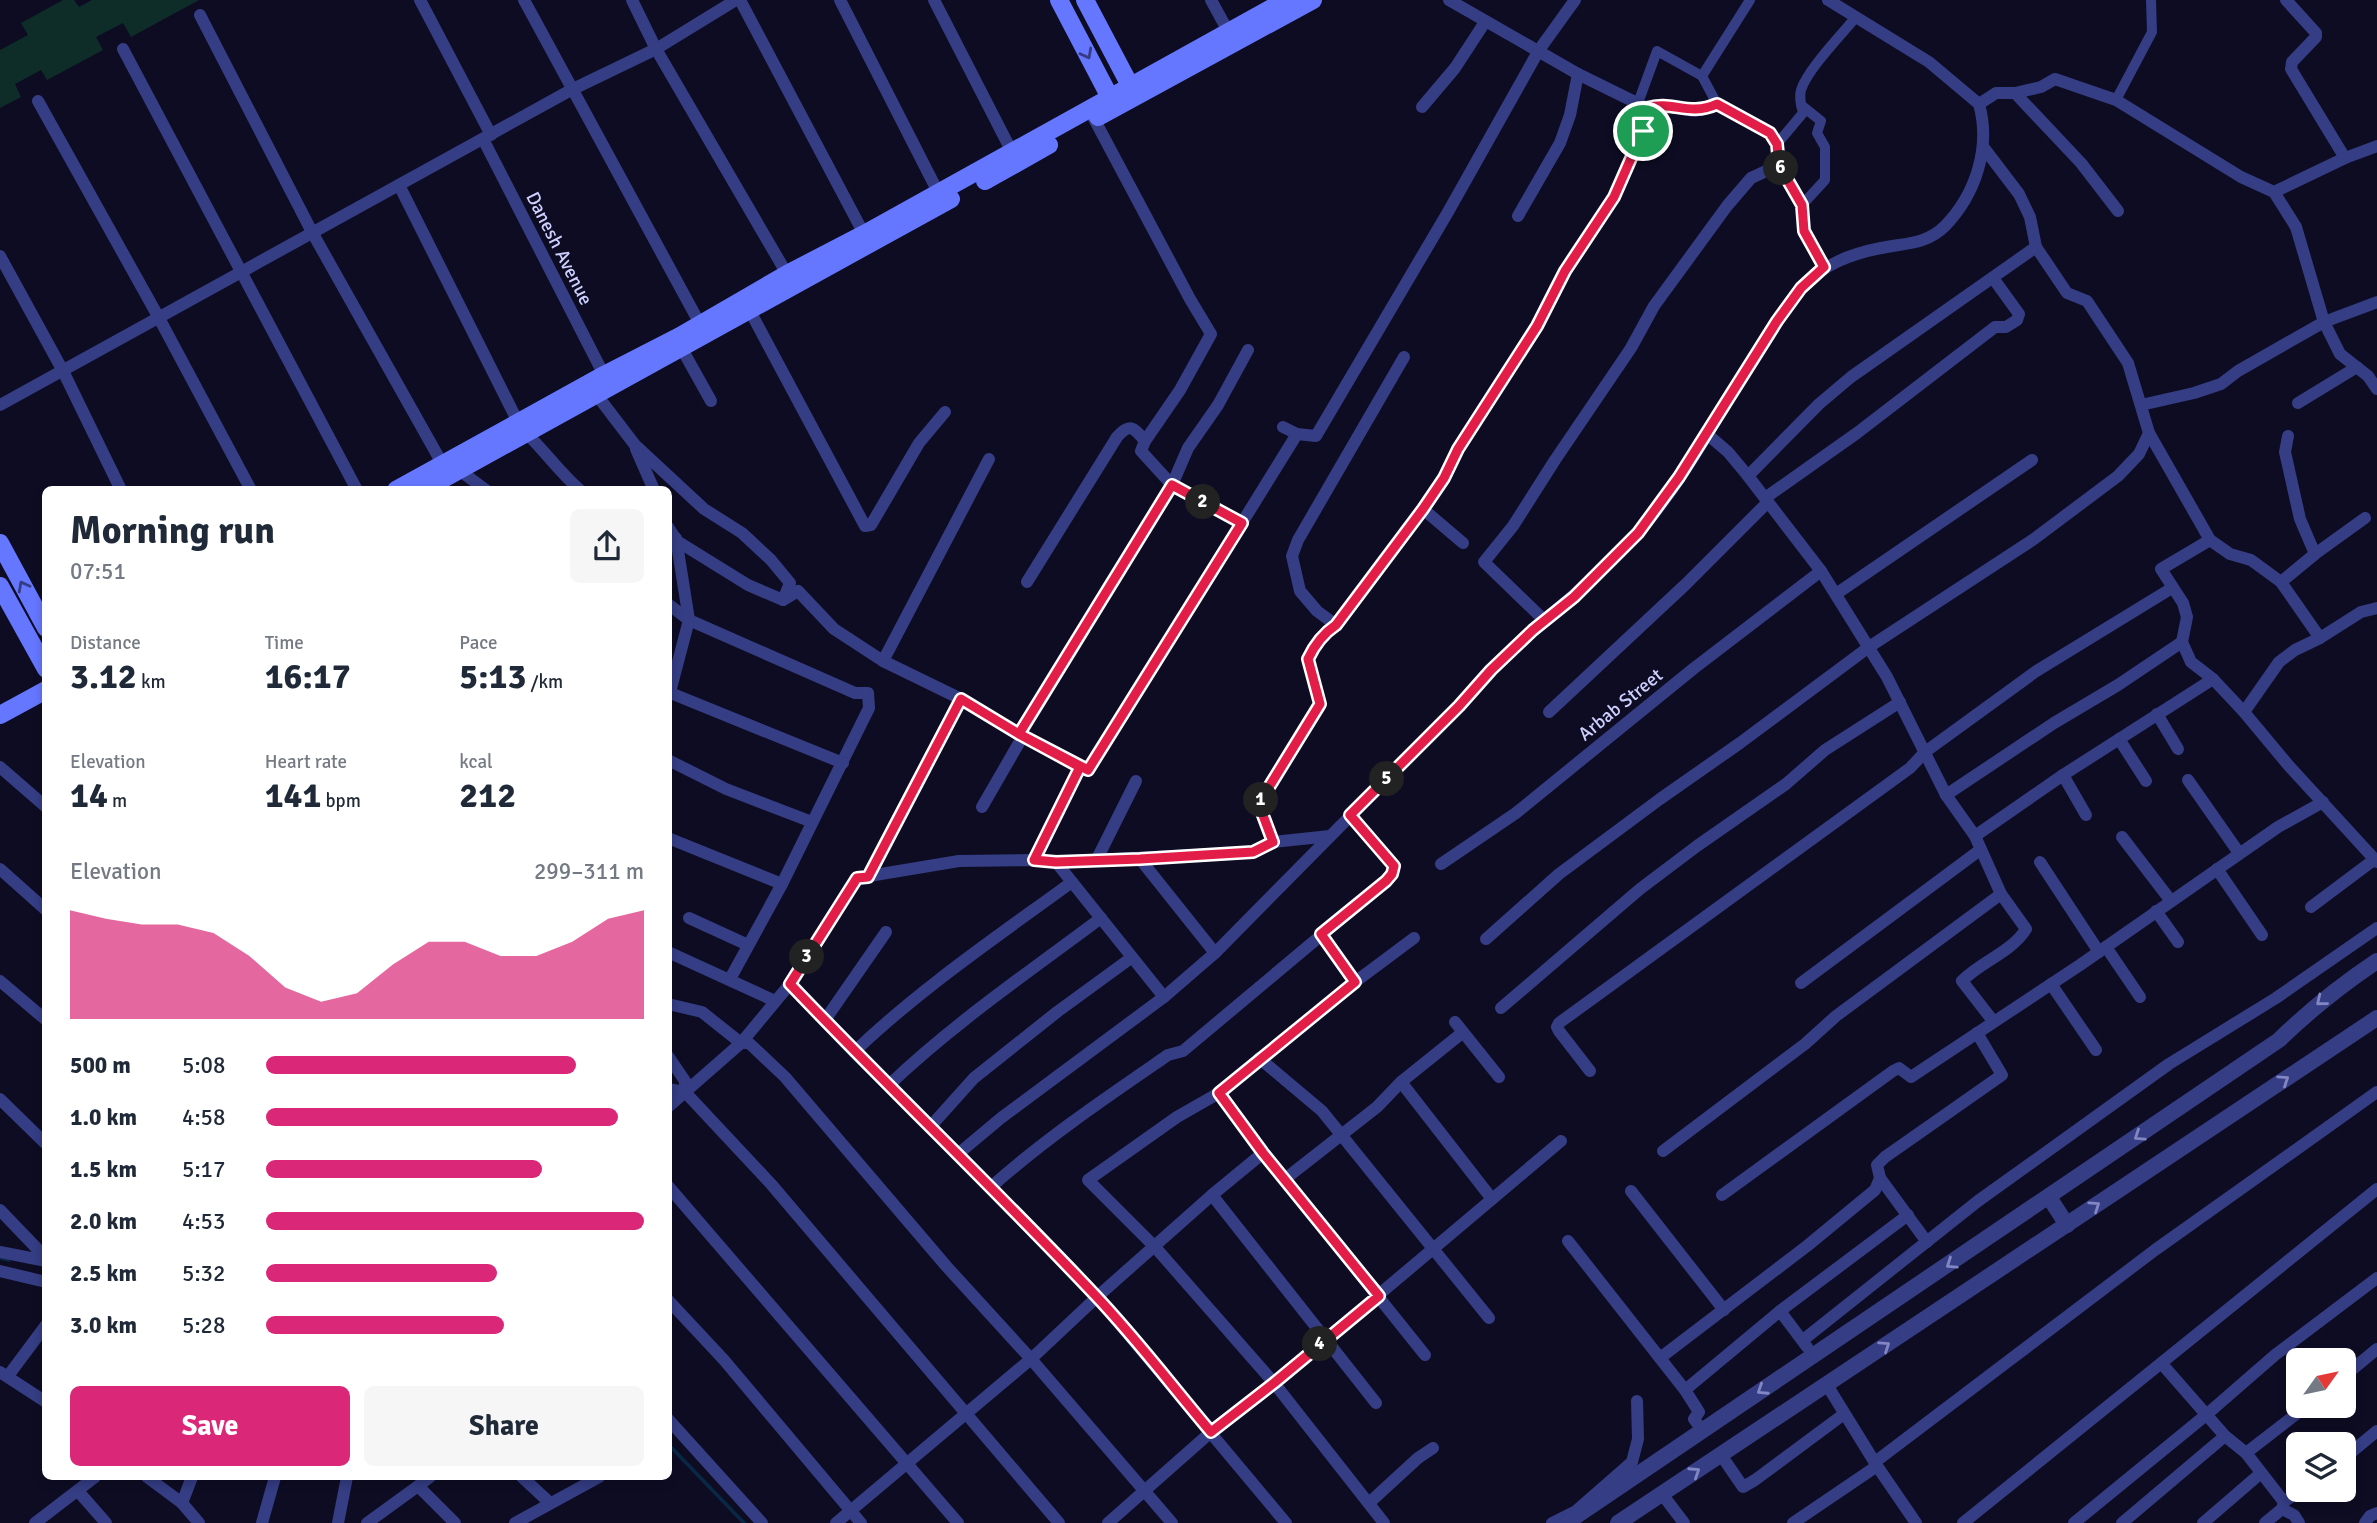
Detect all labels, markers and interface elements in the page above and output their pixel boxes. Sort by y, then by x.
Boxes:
one-way arrow [1079,47,1092,59]
pin [1613,101,1673,161]
icon: arrive [1624,112,1662,150]
pin: 6 [1764,150,1798,186]
text: 6 [1775,155,1786,179]
street label: Danesh Avenue [520,188,598,309]
pin: 2 [1186,484,1220,520]
text: 2 [1197,489,1208,513]
text: Morning run [70,507,275,554]
button: share [570,509,644,583]
text: 07:51 [70,557,126,586]
one-way arrow [18,580,31,593]
text: Distance [70,631,141,655]
text: Time [265,631,304,655]
text: Pace [459,631,498,655]
text: 3.12 [70,655,137,698]
text: 16:17 [265,655,351,698]
text: 5:13 [459,655,526,698]
street label: Arbab Street [1573,663,1668,746]
text: km [137,670,166,694]
text: /km [526,670,563,694]
text: Elevation [70,750,146,774]
text: Heart rate [265,750,347,774]
text: kcal [459,750,493,774]
pin: 5 [1370,762,1404,796]
text: 5 [1381,766,1392,790]
text: 14 [70,774,108,817]
text: 141 [265,774,321,817]
text: 212 [459,774,516,817]
pin: 1 [1244,782,1278,818]
text: 1 [1255,787,1266,811]
text: m [108,789,127,813]
text: bpm [321,789,361,813]
text: Elevation [70,857,162,886]
text: 299–311 m [534,857,644,886]
pin: 3 [790,940,824,974]
text: 3 [801,944,812,968]
one-way arrow [2317,992,2329,1005]
text: 500 m [70,1051,131,1080]
text: 5:08 [182,1051,225,1080]
one-way arrow [2276,1076,2289,1088]
text: 1.0 km [70,1103,137,1132]
text: 4:58 [182,1103,225,1132]
one-way arrow [2134,1128,2147,1140]
text: 1.5 km [70,1155,137,1184]
text: 5:17 [182,1155,225,1184]
one-way arrow [2087,1202,2100,1215]
text: 2.0 km [70,1207,137,1236]
text: 4:53 [182,1207,225,1236]
one-way arrow [1946,1256,1959,1268]
text: 2.5 km [70,1259,137,1288]
text: 5:32 [182,1259,225,1288]
text: 3.0 km [70,1311,137,1340]
text: 5:28 [182,1311,225,1340]
pin: 4 [1302,1326,1338,1362]
text: 4 [1314,1331,1325,1355]
one-way arrow [1877,1342,1890,1354]
north arrow [2286,1348,2356,1418]
map controls [2286,1348,2356,1502]
one-way arrow [1757,1382,1770,1395]
button: Save [70,1386,350,1466]
button: Share [364,1386,644,1466]
button: layers [2286,1432,2356,1502]
one-way arrow [1688,1467,1701,1480]

